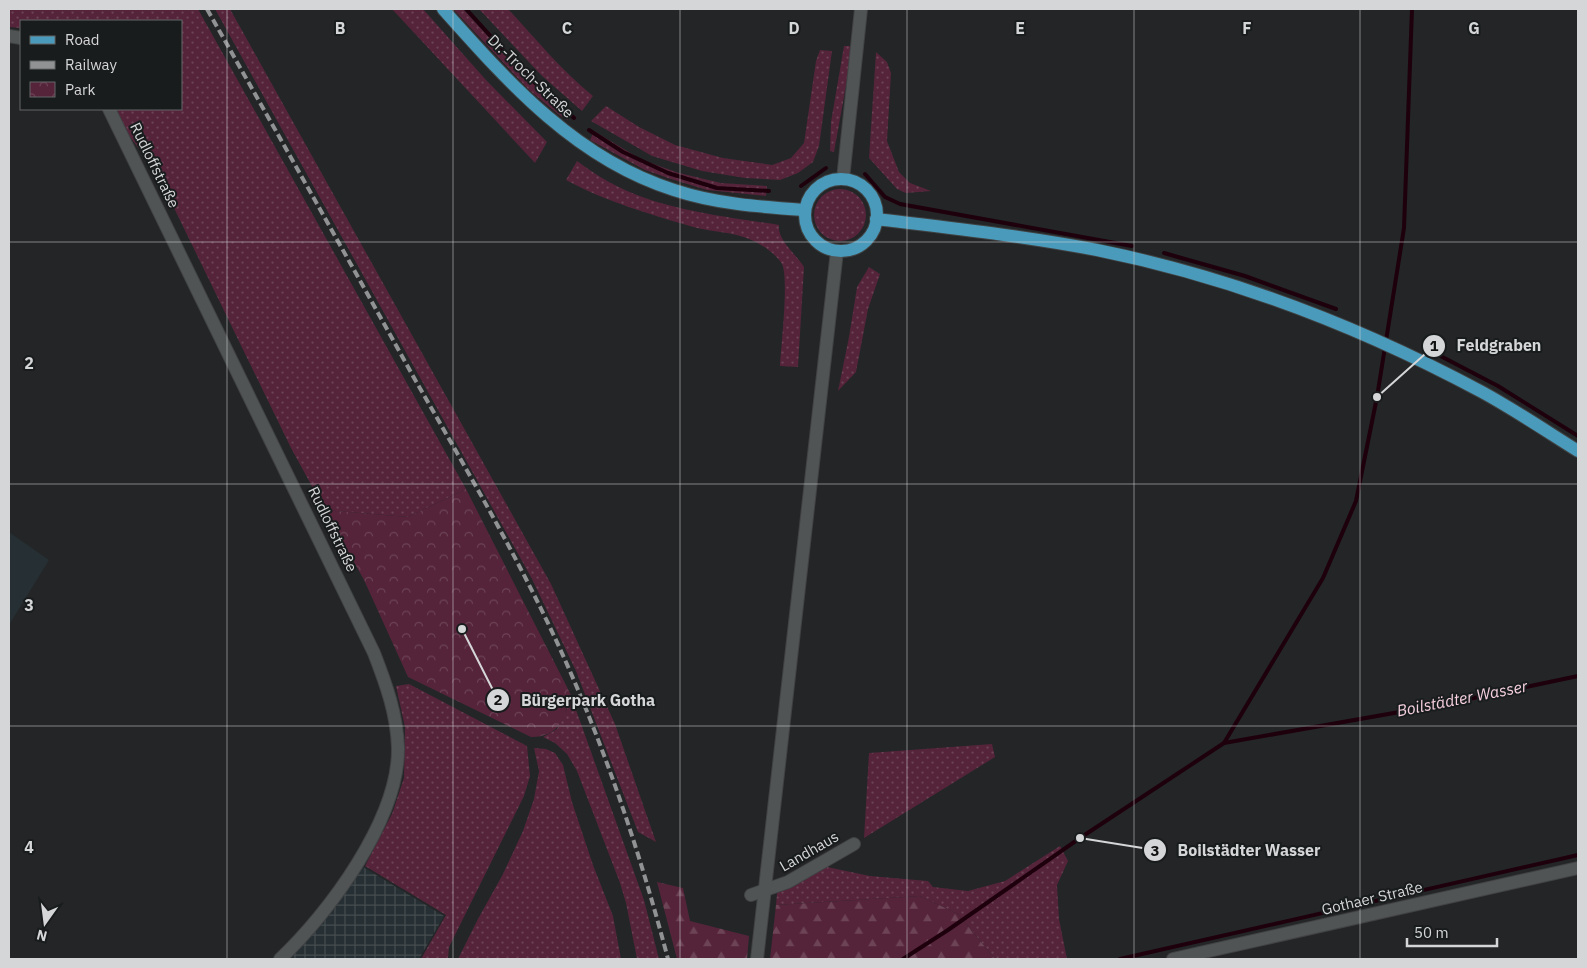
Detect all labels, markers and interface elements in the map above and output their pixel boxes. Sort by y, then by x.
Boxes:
text: B [335,18,346,38]
text: C [562,18,572,38]
text: D [788,18,800,38]
text: E [1015,18,1025,38]
text: F [1242,18,1252,38]
text: G [1468,18,1480,38]
legend [20,20,182,110]
text: Road [65,30,100,49]
street label: Dr.-Troch-Straße [484,30,578,122]
text: Railway [65,55,118,74]
text: Park [65,80,95,99]
street label: Rudloffstraße [126,119,184,211]
callout: Feldgraben [1422,330,1551,361]
text: Feldgraben [1457,335,1541,355]
text: 1 [1429,336,1439,355]
text: 2 [24,353,34,373]
street label: Rudloffstraße [304,483,362,575]
text: 3 [24,595,34,615]
water label: Boilstädter Wasser [1395,675,1530,720]
callout: Bürgerpark Gotha [486,685,665,716]
text: 2 [493,690,503,709]
text: Bürgerpark Gotha [521,690,655,710]
street label: Landhaus [776,826,842,876]
callout: Boilstädter Wasser [1143,835,1331,866]
text: 4 [24,837,34,857]
text: Boilstädter Wasser [1178,840,1321,860]
text: 3 [1150,841,1160,860]
street label: Gothaer Straße [1320,877,1424,919]
north arrow [20,898,70,948]
scale bar [1407,916,1497,948]
text: 50 m [1414,923,1449,942]
text: N [35,926,49,946]

